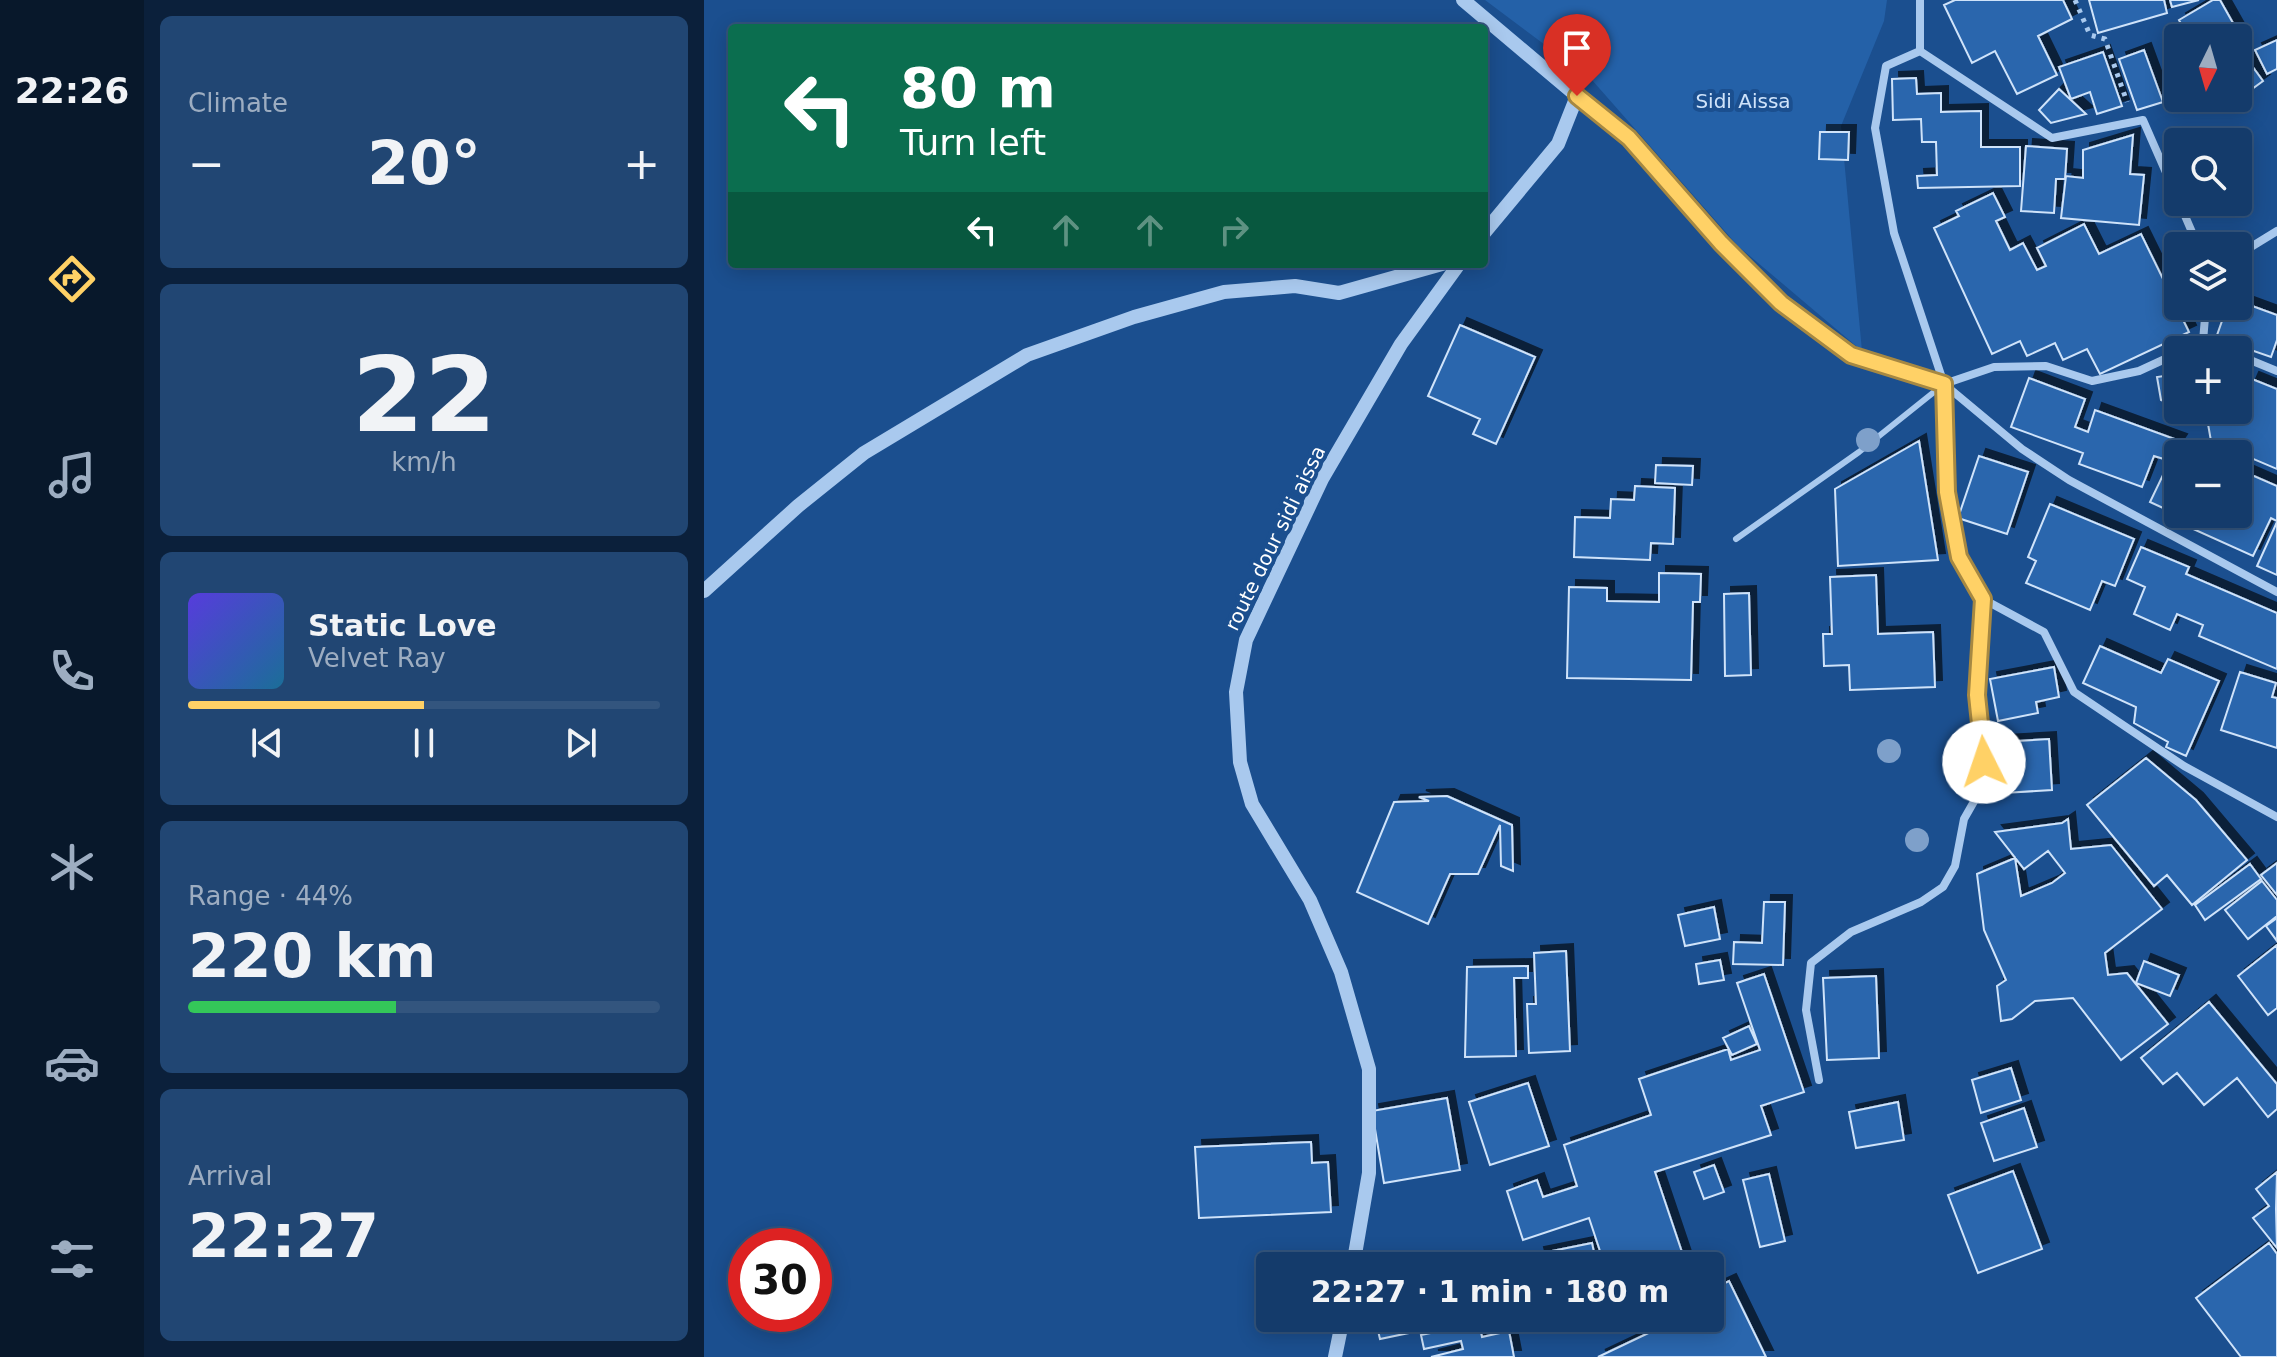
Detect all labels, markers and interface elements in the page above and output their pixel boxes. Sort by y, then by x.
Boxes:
pin [1543,14.0,1611,96]
north arrow [2164,24,2252,112]
map controls [2164,24,2252,528]
icon: arrive [1555,26,1599,70]
text: 80 m [900,55,1056,120]
icon: left [768,56,872,160]
text: 22:26 [15,70,129,111]
text: Climate [188,88,288,118]
park label: Sidi Aissa [1695,89,1791,113]
text: Turn left [900,122,1046,163]
text: 20° [367,128,481,198]
button: search [2164,128,2252,216]
text: − [188,138,225,189]
text: + [623,138,660,189]
icon: left [960,208,1004,252]
icon: ahead [1044,208,1088,252]
icon: ahead [1128,208,1172,252]
icon: right [1212,208,1256,252]
button: layers [2164,232,2252,320]
icon: directions [44,251,100,307]
text: 22 [352,334,496,456]
button: + [2164,336,2252,424]
button: − [2164,440,2252,528]
street label: route dour sidi aissa [1220,442,1330,634]
icon: music [44,447,100,503]
text: km/h [391,447,457,477]
text: Static Love [308,608,497,643]
icon: phone [44,643,100,699]
text: Velvet Ray [308,643,446,673]
position arrow [1942,720,2026,804]
icon: previous [245,721,289,765]
icon: pause [402,721,446,765]
icon: next [559,721,603,765]
icon: climate [44,839,100,895]
text: Range · 44% [188,881,353,911]
text: 220 km [188,921,437,991]
icon: car [44,1035,100,1091]
text: Arrival [188,1161,272,1191]
text: 22:27 [188,1201,379,1271]
speed limit sign: 30 [728,1228,832,1332]
icon: filters [44,1231,100,1287]
text: 22:27 · 1 min · 180 m [1311,1274,1669,1309]

